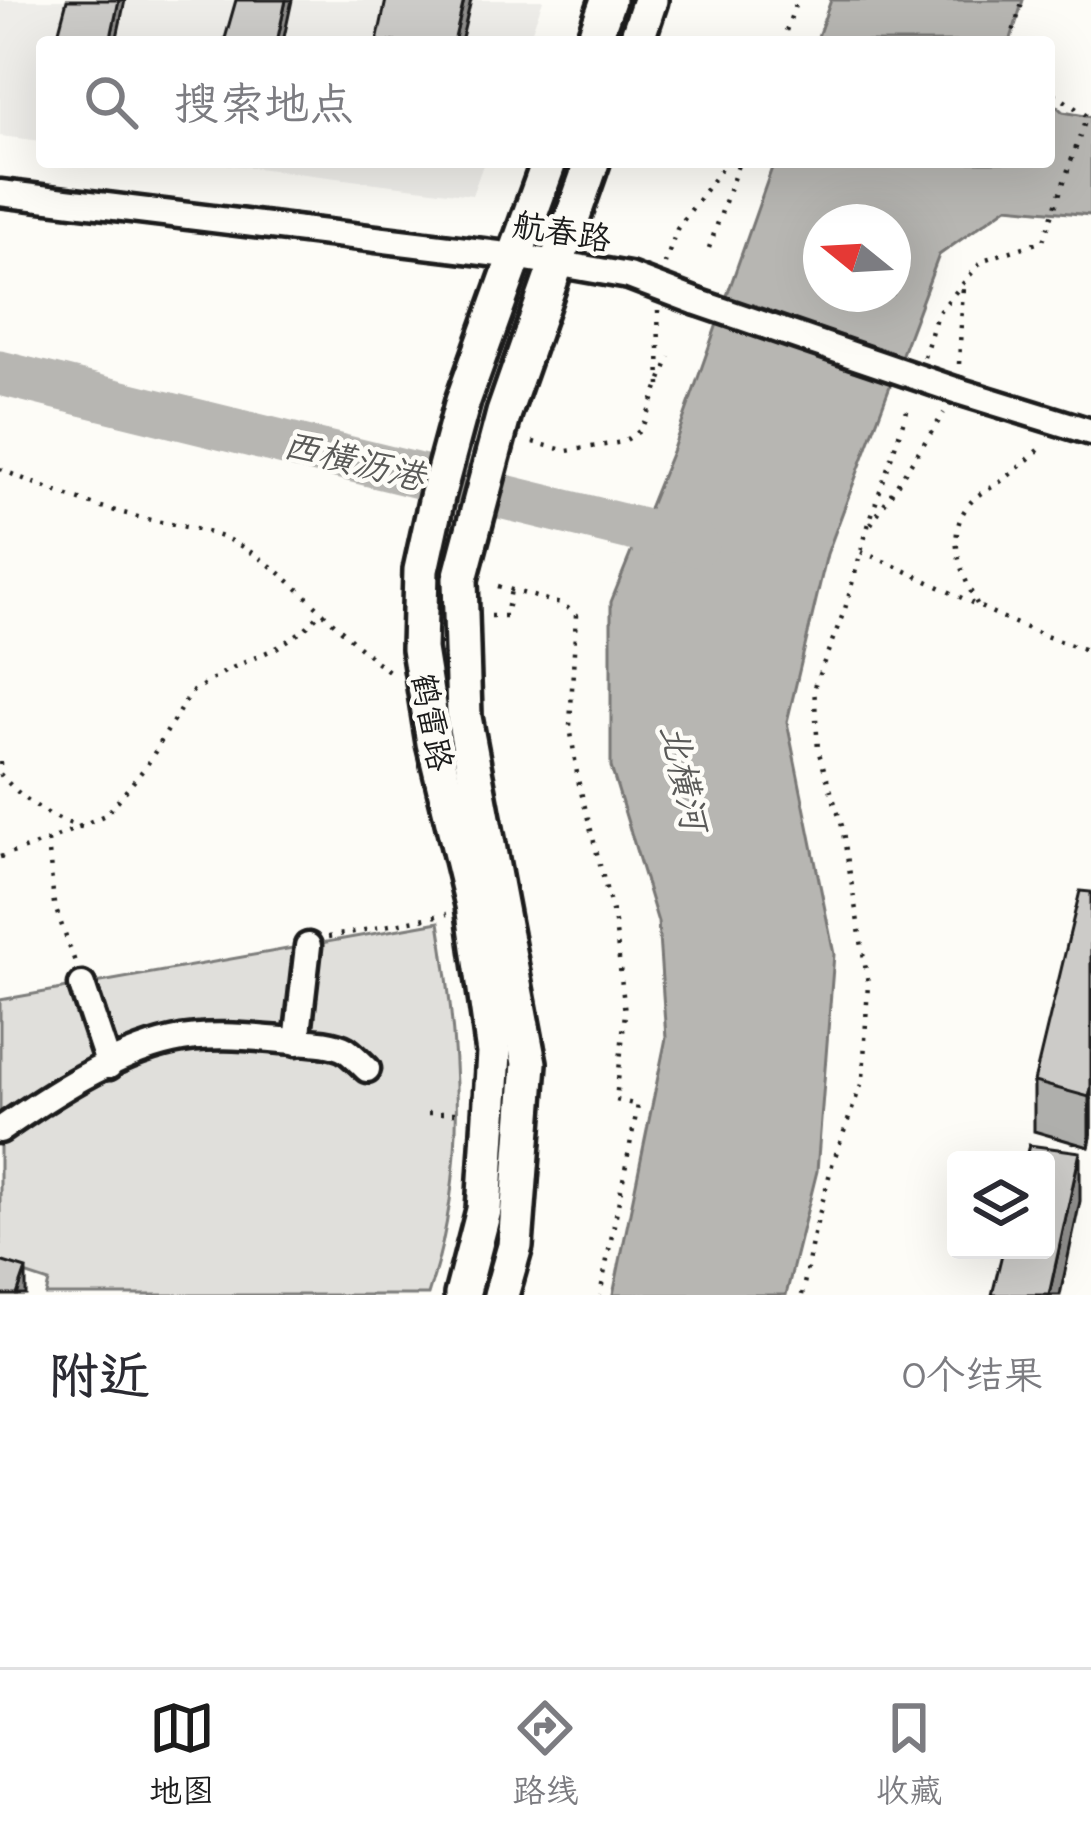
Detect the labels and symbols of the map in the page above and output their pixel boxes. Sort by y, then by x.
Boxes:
street label: 航春路 [510,201,614,258]
north arrow [803,204,911,312]
water label: 西横沥港 [279,418,433,499]
street label: 鹤雷路 [404,669,465,774]
water label: 北横河 [652,719,722,839]

